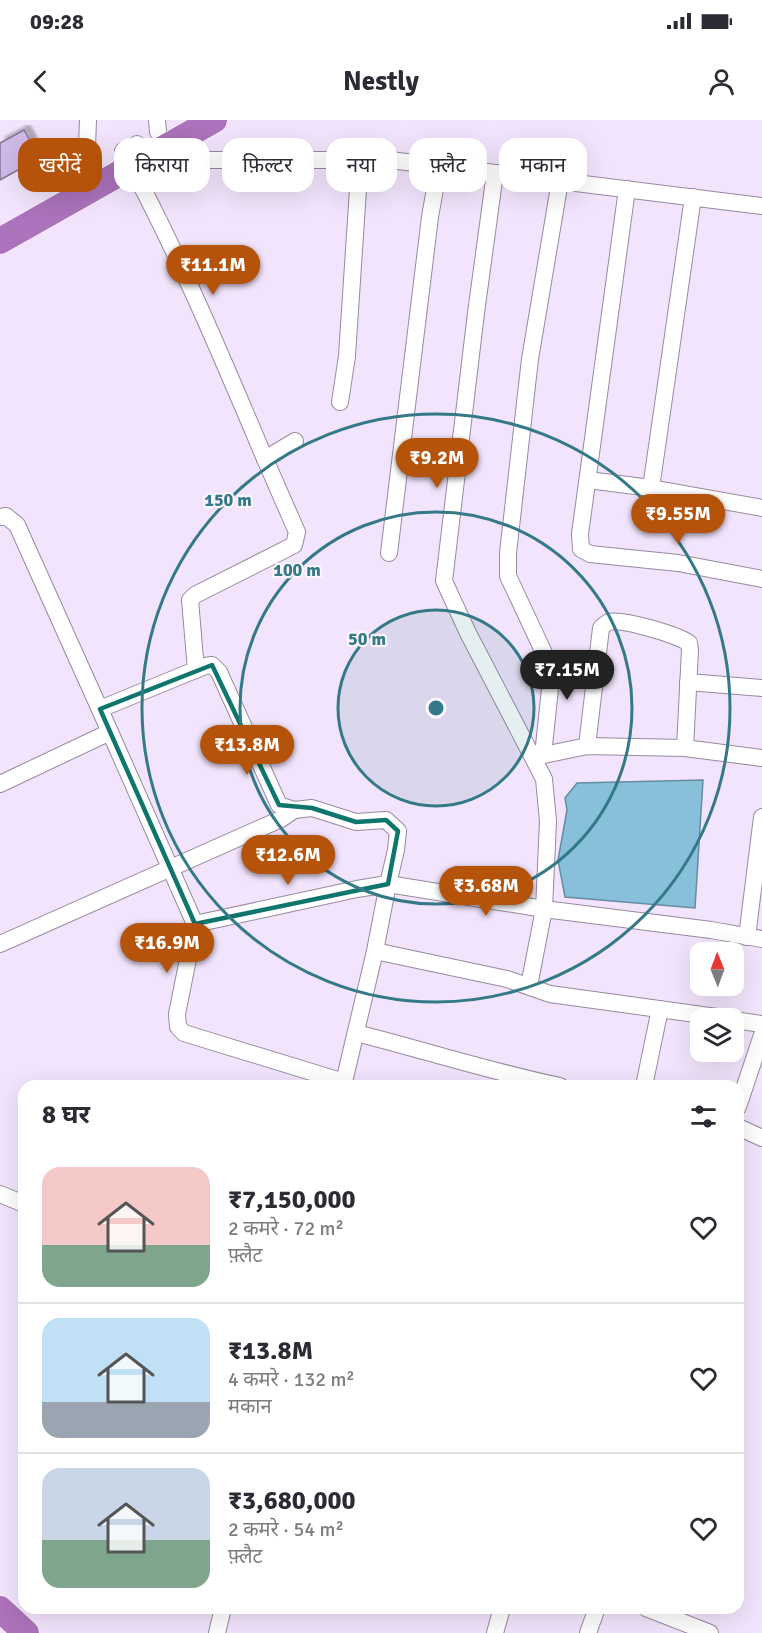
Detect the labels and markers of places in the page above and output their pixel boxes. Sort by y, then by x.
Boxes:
pin: ₹11.1M [164,245,262,296]
pin: ₹9.2M [395,438,479,489]
pin: ₹9.55M [629,494,727,545]
pin: ₹7.15M [518,650,616,701]
centre of rings [426,698,446,718]
pin: ₹13.8M [198,725,296,776]
pin: ₹12.6M [239,835,337,886]
pin: ₹3.68M [437,866,535,917]
pin: ₹16.9M [118,923,216,974]

